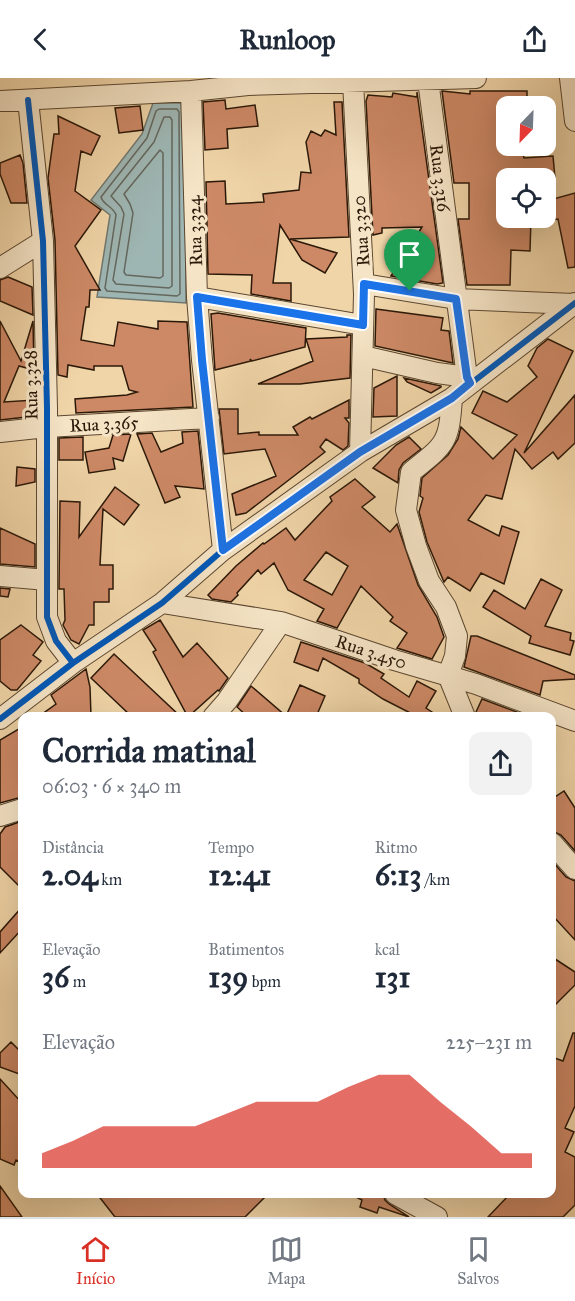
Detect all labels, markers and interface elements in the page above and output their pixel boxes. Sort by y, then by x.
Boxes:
icon: back [24,23,57,56]
text: Runloop [239,23,336,56]
icon: share [518,23,551,56]
north arrow [496,96,556,156]
map controls [496,96,556,228]
street label: Rua 3.316 [425,143,455,214]
button: locate [496,168,556,228]
street label: Rua 3.324 [183,194,207,267]
street label: Rua 3.320 [348,195,374,267]
pin [384,229,435,291]
icon: arrive [393,238,426,271]
street label: Rua 3.328 [19,350,43,420]
street label: Rua 3.365 [69,411,140,437]
street label: Rua 3.450 [333,630,409,674]
text: Corrida matinal [42,731,256,771]
button: share [469,732,532,795]
text: 06:03 · 6 × 340 m [42,774,181,798]
text: Distância [42,838,104,857]
text: Tempo [208,838,254,857]
text: Ritmo [375,838,417,857]
text: 2.04 [42,857,98,893]
text: 12:41 [208,857,271,893]
text: 6:13 [375,857,421,893]
text: km [98,870,122,889]
text: /km [421,870,450,889]
text: Elevação [42,940,100,959]
text: Batimentos [208,940,284,959]
text: kcal [375,940,400,959]
text: 36 [42,959,69,995]
text: 139 [208,959,248,995]
text: 131 [375,959,410,995]
text: m [69,972,86,991]
text: bpm [248,972,281,991]
text: Elevação [42,1030,115,1054]
text: 225–231 m [446,1030,532,1054]
tab: Início [76,1233,115,1288]
tab: Mapa [267,1233,305,1288]
tab: Salvos [457,1233,499,1288]

